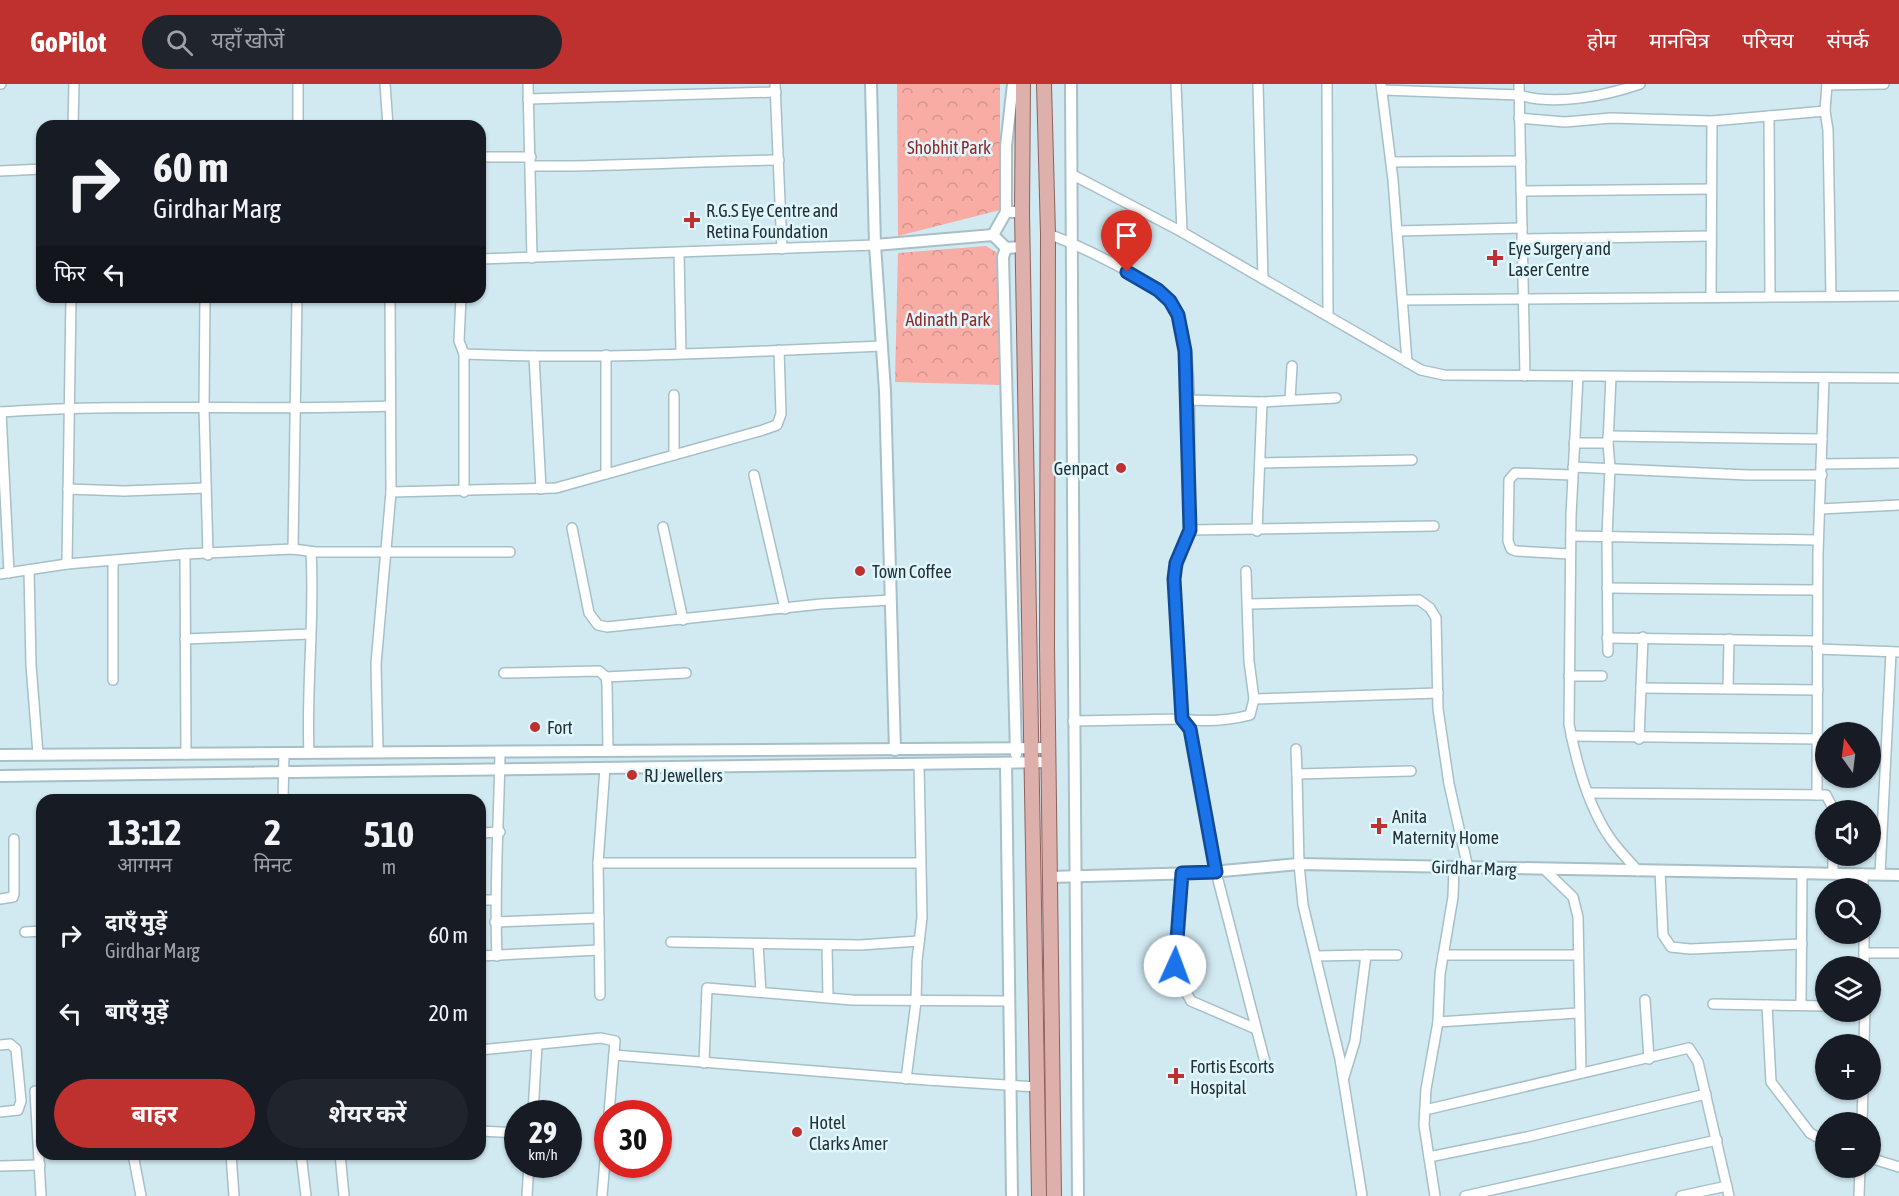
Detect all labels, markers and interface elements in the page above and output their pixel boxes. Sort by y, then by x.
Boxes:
search box [142,15,562,69]
text: GoPilot [30,26,106,58]
icon: search [163,26,196,59]
text: यहाँ खोजें [211,27,284,53]
text: होम [1587,28,1616,52]
text: मानचित्र [1649,28,1709,52]
text: परिचय [1742,28,1794,52]
text: संपर्क [1827,28,1869,52]
park label: Shobhit Park [907,137,991,158]
text: 60 m [153,143,228,191]
icon: right [54,144,132,222]
text: Girdhar Marg [153,193,281,224]
place label: R.G.S Eye Centre and Retina Foundation [706,200,838,242]
pin [1101,210,1152,272]
marker: R.G.S Eye Centre and Retina Foundation [683,211,701,229]
icon: arrive [1110,219,1143,252]
place label: Eye Surgery and Laser Centre [1508,238,1611,280]
marker: Eye Surgery and Laser Centre [1486,249,1504,267]
icon: left [98,258,131,291]
text: फिर [54,260,86,286]
park label: Adinath Park [905,309,991,330]
place label: Genpact [1054,458,1109,479]
marker: Genpact [1114,461,1128,475]
place label: Town Coffee [872,561,952,582]
marker: Town Coffee [853,564,867,578]
place label: Fort [547,717,573,738]
marker: Fort [528,720,542,734]
north arrow [1815,722,1881,788]
map controls [1815,722,1881,1178]
place label: RJ Jewellers [644,765,723,786]
marker: RJ Jewellers [625,768,639,782]
button: sound [1815,800,1881,866]
place label: Anita Maternity Home [1392,806,1499,848]
text: 13:12 [108,811,182,853]
text: 2 [264,811,281,853]
text: 510 [364,813,414,855]
marker: Anita Maternity Home [1370,817,1388,835]
text: आगमन [117,853,172,876]
text: मिनट [254,853,292,876]
text: m [382,855,396,878]
street label: Girdhar Marg [1431,856,1517,880]
button: search [1815,878,1881,944]
text: दाएँ मुड़ें [105,909,167,935]
icon: right [54,919,87,952]
text: 60 m [428,922,468,948]
position arrow [1143,934,1207,998]
text: Girdhar Marg [105,939,200,962]
button: layers [1815,956,1881,1022]
icon: left [54,997,87,1030]
text: बाएँ मुड़ें [105,998,168,1024]
text: 20 m [428,1000,468,1026]
button: + [1815,1034,1881,1100]
place label: Fortis Escorts Hospital [1190,1056,1274,1098]
marker: Fortis Escorts Hospital [1167,1067,1185,1085]
button: बाहर [54,1079,255,1148]
button: शेयर करें [267,1079,468,1148]
speed limit sign: 30 [594,1100,672,1178]
place label: Hotel Clarks Amer [809,1112,888,1154]
button: − [1815,1112,1881,1178]
text: 29 [529,1115,557,1149]
marker: Hotel Clarks Amer [790,1125,804,1139]
text: km/h [528,1146,558,1163]

